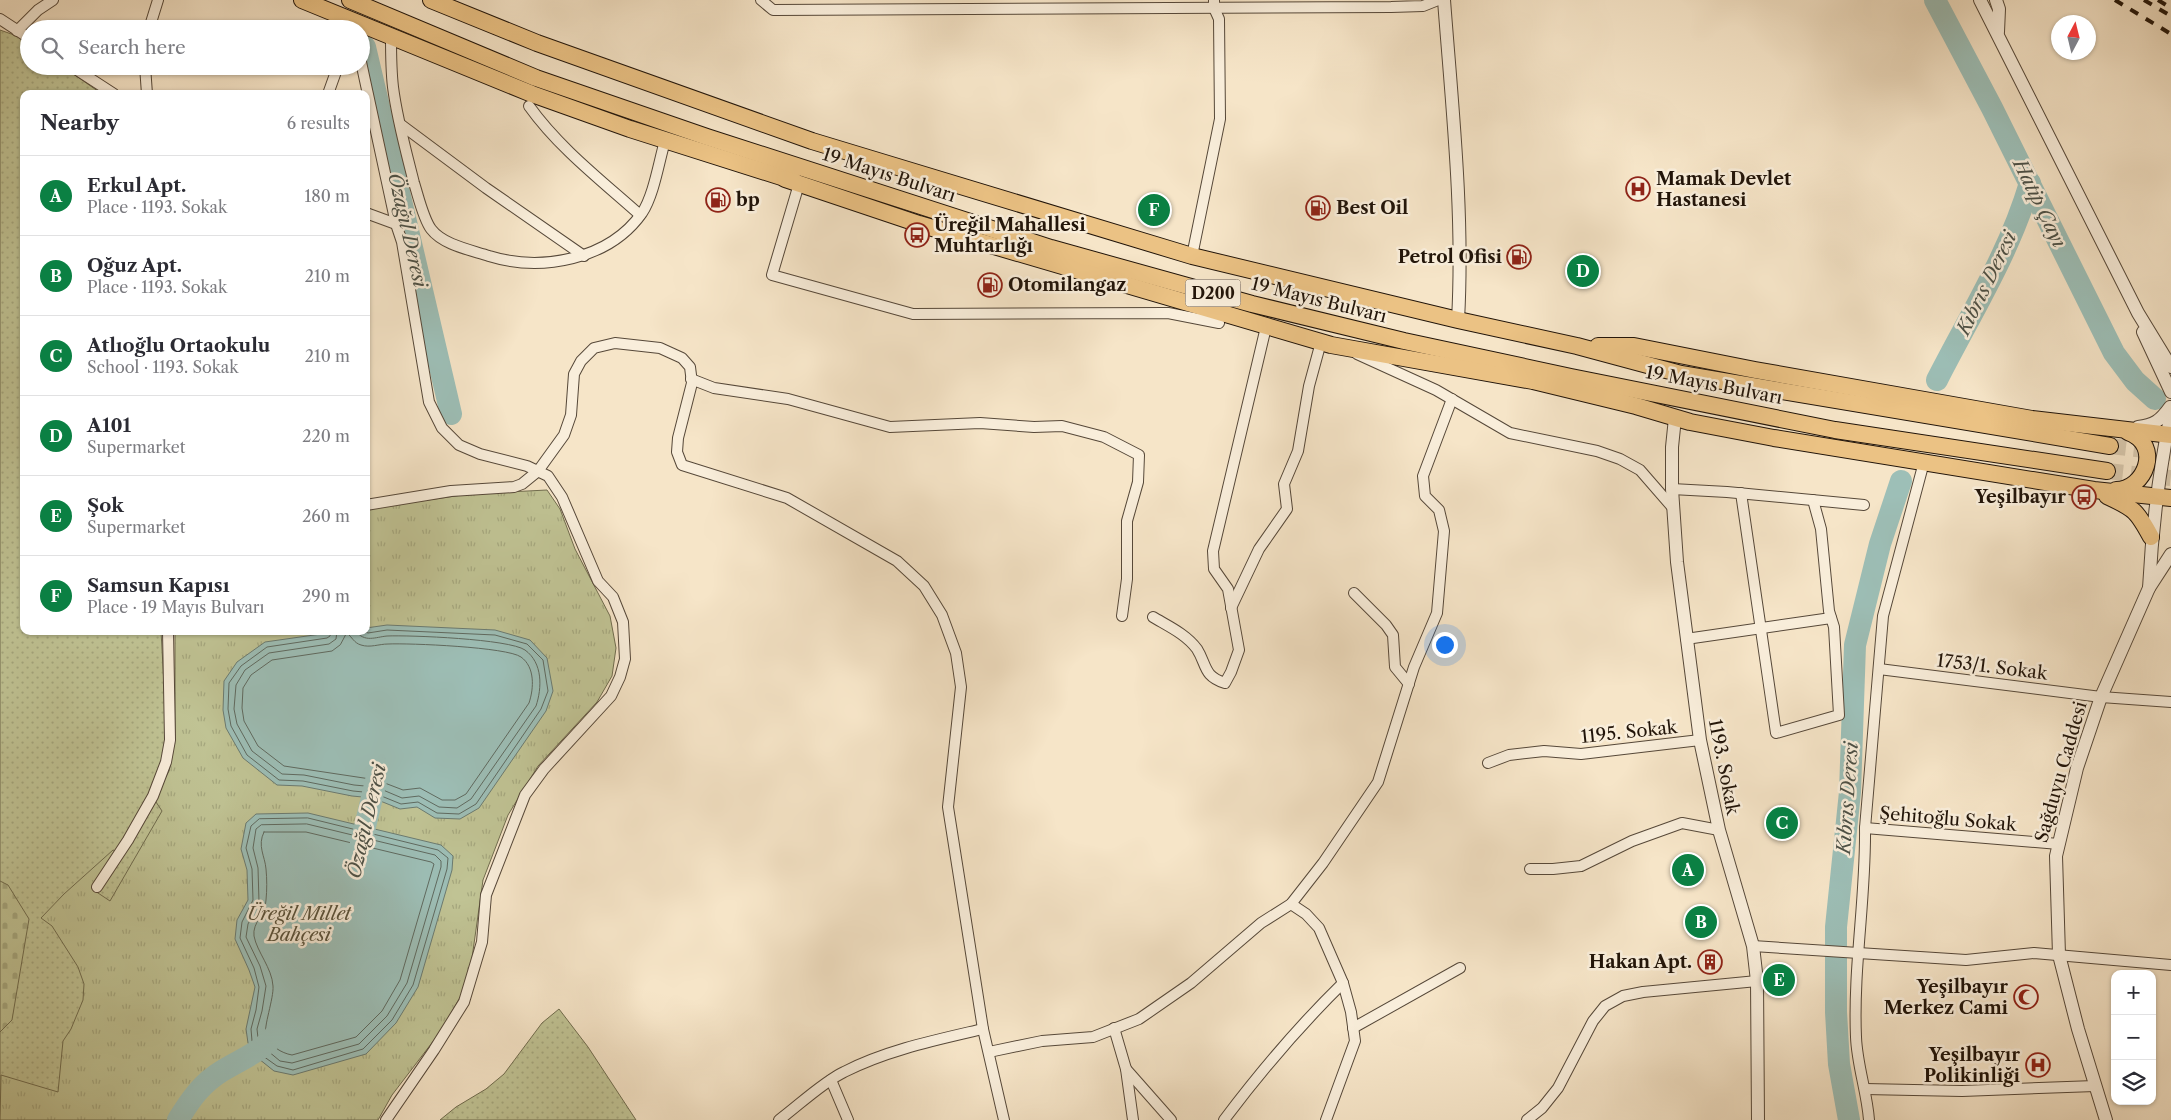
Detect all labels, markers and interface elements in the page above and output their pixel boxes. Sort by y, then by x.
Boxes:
north arrow [2051,15,2096,60]
search box [20,20,370,75]
icon: search [38,34,66,62]
text: Search here [78,36,186,59]
text: Nearby [40,110,119,135]
text: 6 results [287,113,350,133]
street label: 19 Mayıs Bulvarı [820,143,959,207]
water label: Hatip Çayı [2007,153,2071,251]
place label: Mamak Devlet Hastanesi [1656,168,1792,211]
water label: Özağıl Deresi [383,171,432,291]
text: Erkul Apt. [87,174,186,197]
hospital icon: Mamak Devlet Hastanesi [1625,176,1651,202]
text: A [50,186,62,206]
text: 180 m [304,186,350,206]
fuel station icon: bp [705,187,731,213]
place label: bp [735,189,760,211]
pin: F [1138,191,1170,229]
fuel station icon: Best Oil [1305,195,1331,221]
text: Place · 1193. Sokak [87,197,227,217]
place label: Best Oil [1336,197,1408,219]
place label: Üreğil Mahallesi Muhtarlığı [934,213,1086,257]
bus stop icon: Üreğil Mahallesi Muhtarlığı [904,222,930,248]
water label: Kıbrıs Deresi [1951,227,2022,340]
fuel station icon: Petrol Ofisi [1506,244,1532,270]
place label: Petrol Ofisi [1398,246,1503,268]
pin: D [1567,252,1599,290]
text: Oğuz Apt. [87,254,182,277]
text: B [50,266,62,286]
text: 210 m [305,266,350,286]
fuel station icon: Otomilangaz [977,272,1003,298]
street label: 19 Mayıs Bulvarı [1249,273,1389,328]
place label: Otomilangaz [1008,274,1127,296]
text: Place · 1193. Sokak [87,277,227,297]
road number: D200 [1186,280,1240,306]
text: Atlıoğlu Ortaokulu [87,334,270,357]
text: C [50,346,62,366]
text: 210 m [305,346,350,366]
text: School · 1193. Sokak [87,357,238,377]
street label: 19 Mayıs Bulvarı [1644,361,1785,409]
text: A101 [87,414,131,437]
text: D [49,426,63,446]
text: 220 m [302,426,350,446]
text: Supermarket [87,437,185,457]
bus stop icon: Yeşilbayır [2071,484,2097,510]
place label: Yeşilbayır [1974,486,2066,508]
text: Şok [87,494,124,517]
text: E [50,506,62,526]
text: 260 m [302,506,350,526]
text: Supermarket [87,517,185,537]
text: Samsun Kapısı [87,574,229,597]
text: F [51,586,61,606]
text: 290 m [302,586,350,606]
text: Place · 19 Mayıs Bulvarı [87,597,264,617]
your location [1432,632,1458,658]
street label: 1753/1. Sokak [1935,649,2050,685]
street label: Sağduyu Caddesi [2030,698,2092,845]
street label: 1195. Sokak [1580,716,1680,748]
street label: 1193. Sokak [1704,717,1744,818]
water label: Kıbrıs Deresi [1832,740,1863,857]
water label: Özağıl Deresi [342,760,391,881]
street label: Şehitoğlu Sokak [1879,802,2019,836]
pin: C [1766,804,1798,842]
pin: A [1672,851,1704,889]
park label: Üreğil Millet Bahçesi [247,902,353,946]
pin: B [1685,903,1717,941]
building icon: Hakan Apt. [1697,949,1723,975]
place label: Hakan Apt. [1589,951,1692,973]
pin: E [1763,961,1795,999]
map controls [2111,970,2156,1105]
button: + [2111,970,2156,1015]
place label: Yeşilbayır Merkez Cami [1884,976,2009,1019]
mosque icon: Yeşilbayır Merkez Cami [2013,984,2039,1010]
button: − [2111,1015,2156,1060]
place label: Yeşilbayır Polikinliği [1924,1044,2021,1087]
hospital icon: Yeşilbayır Polikinliği [2025,1052,2051,1078]
button: layers [2111,1060,2156,1105]

